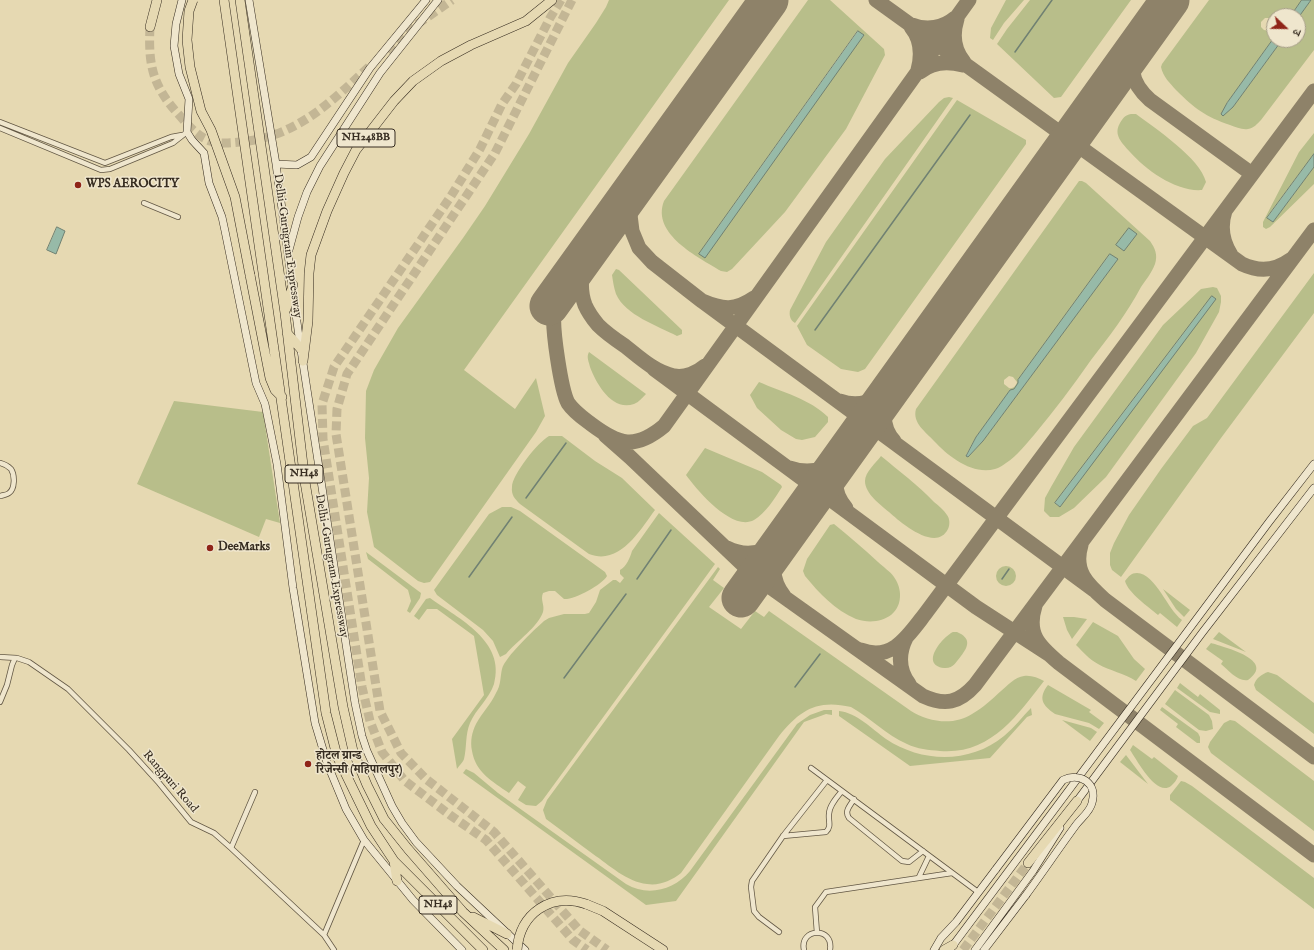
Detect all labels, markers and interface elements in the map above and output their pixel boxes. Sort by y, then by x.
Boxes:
north arrow [1266,8,1306,48]
text: उ [1289,27,1304,37]
road number: NH248BB [337,129,395,147]
street label: Delhi-Gurugram Expressway [270,173,304,319]
place label: WPS AEROCITY [86,178,179,192]
marker: WPS AEROCITY [73,180,83,190]
road number: NH48 [285,465,323,483]
street label: Delhi-Gurugram Expressway [311,493,351,639]
place label: DeeMarks [218,541,270,555]
marker: DeeMarks [205,543,215,553]
street label: Rangpuri Road [139,748,201,816]
place label: होटल ग्रान्ड रिजेन्सी (महिपालपुर) [316,750,402,778]
marker: होटल ग्रान्ड रिजेन्सी (महिपालपुर) [303,759,313,769]
road number: NH48 [419,896,457,914]

